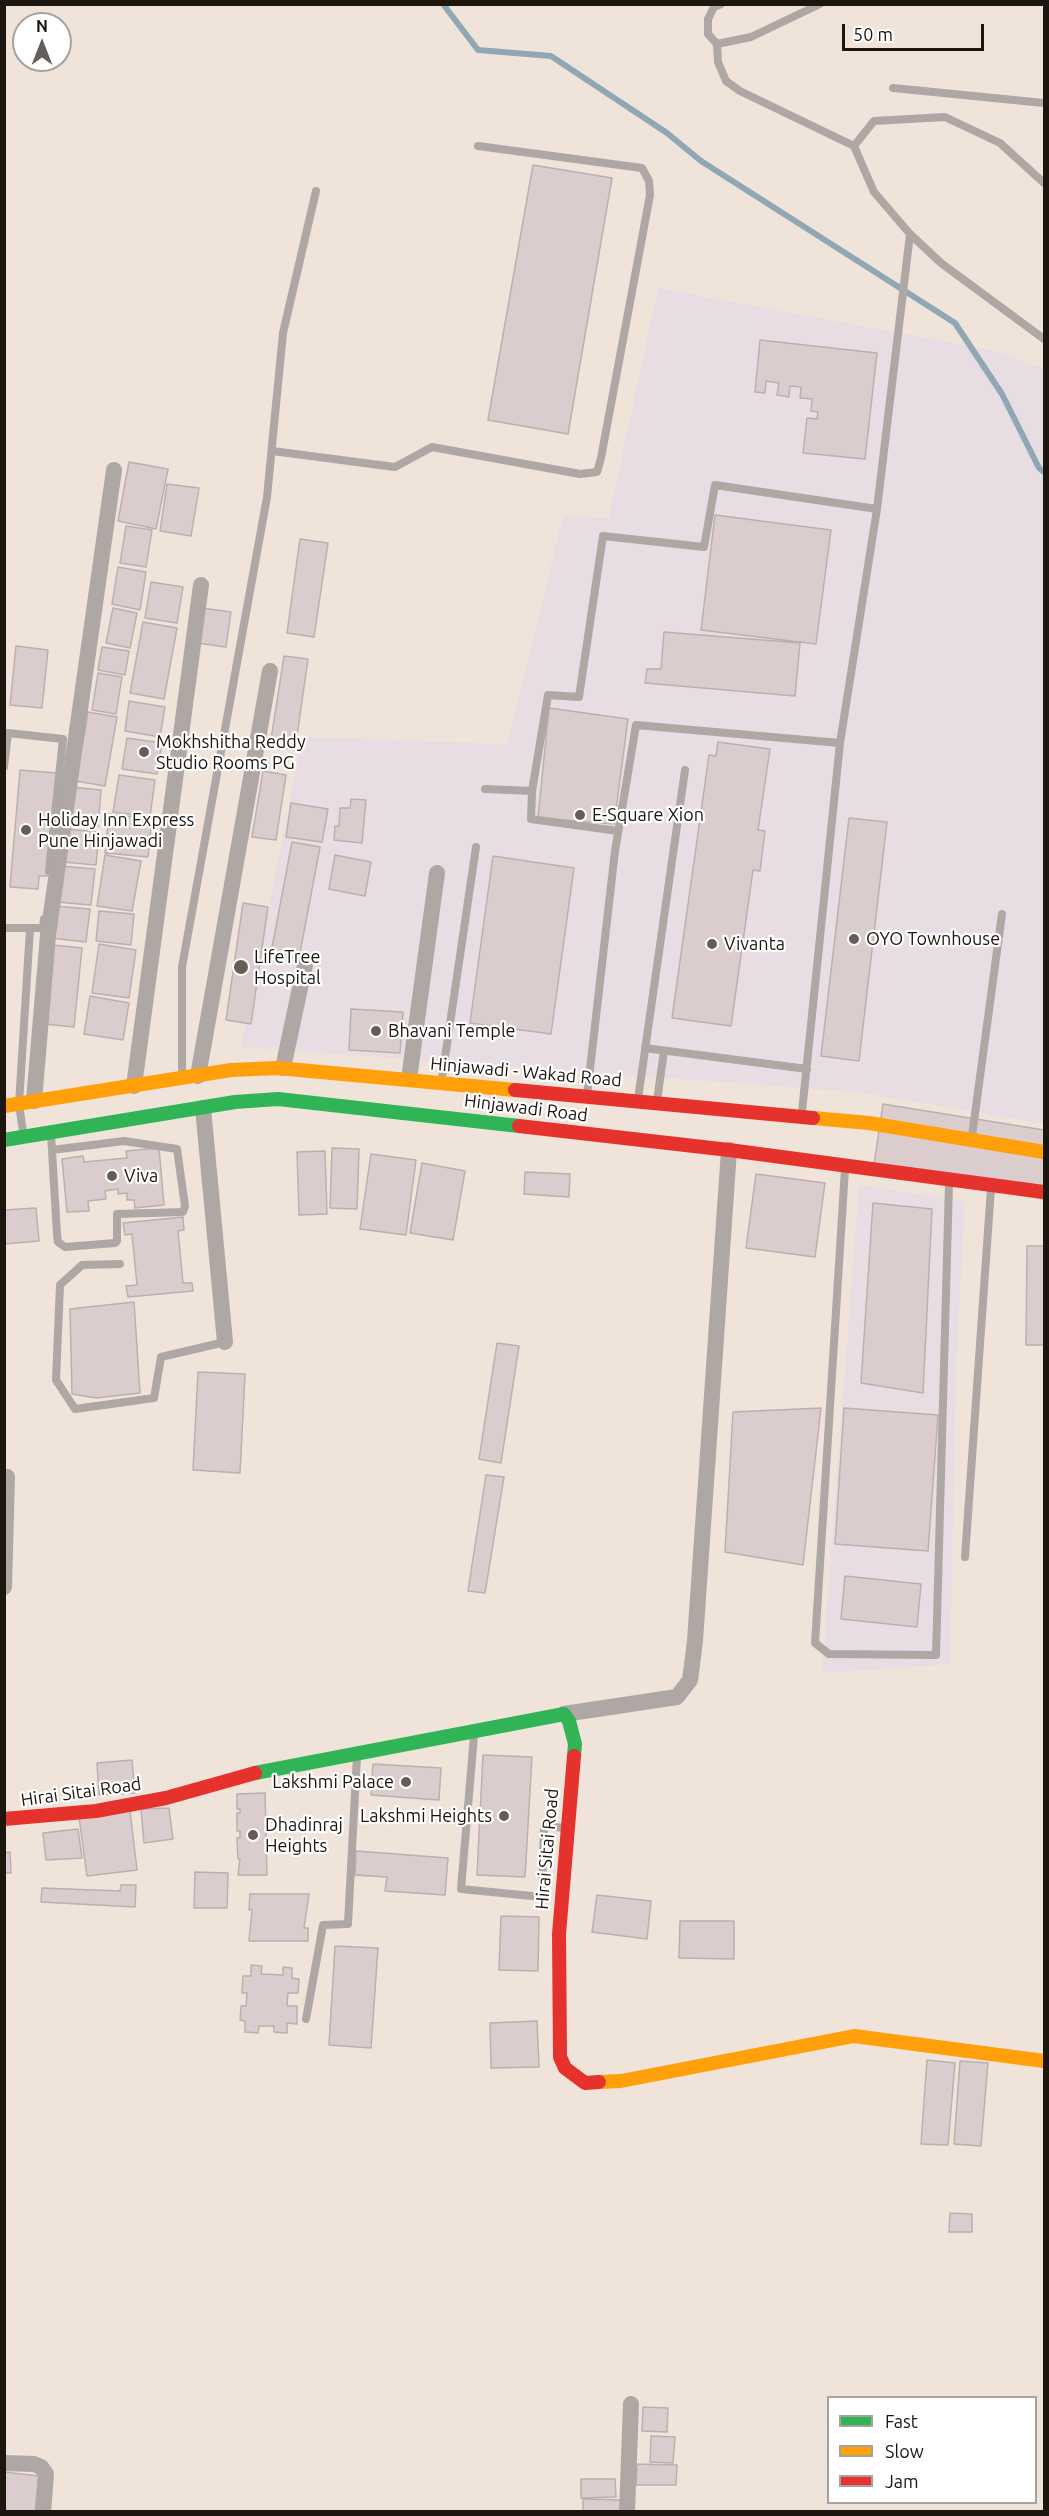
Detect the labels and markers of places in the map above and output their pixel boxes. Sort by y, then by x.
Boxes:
place label: Mokhshitha Reddy Studio Rooms PG [156,731,306,774]
marker: Mokhshitha Reddy Studio Rooms PG [137,745,151,759]
place label: E-Square Xion [592,804,704,826]
marker: E-Square Xion [573,808,587,822]
place label: Holiday Inn Express Pune Hinjawadi [38,809,194,852]
marker: Holiday Inn Express Pune Hinjawadi [19,823,33,837]
place label: OYO Townhouse [866,928,1000,950]
marker: OYO Townhouse [847,932,861,946]
place label: Vivanta [724,933,785,955]
marker: Vivanta [705,937,719,951]
place label: LifeTree Hospital [254,946,321,988]
marker: LifeTree Hospital [232,958,250,976]
place label: Bhavani Temple [388,1020,516,1042]
marker: Bhavani Temple [369,1024,383,1038]
place label: Viva [124,1165,158,1187]
marker: Viva [105,1169,119,1183]
place label: Lakshmi Palace [272,1771,394,1793]
marker: Lakshmi Palace [399,1775,413,1789]
place label: Lakshmi Heights [360,1805,492,1827]
marker: Lakshmi Heights [497,1809,511,1823]
place label: Dhadinraj Heights [265,1814,343,1856]
marker: Dhadinraj Heights [246,1828,260,1842]

